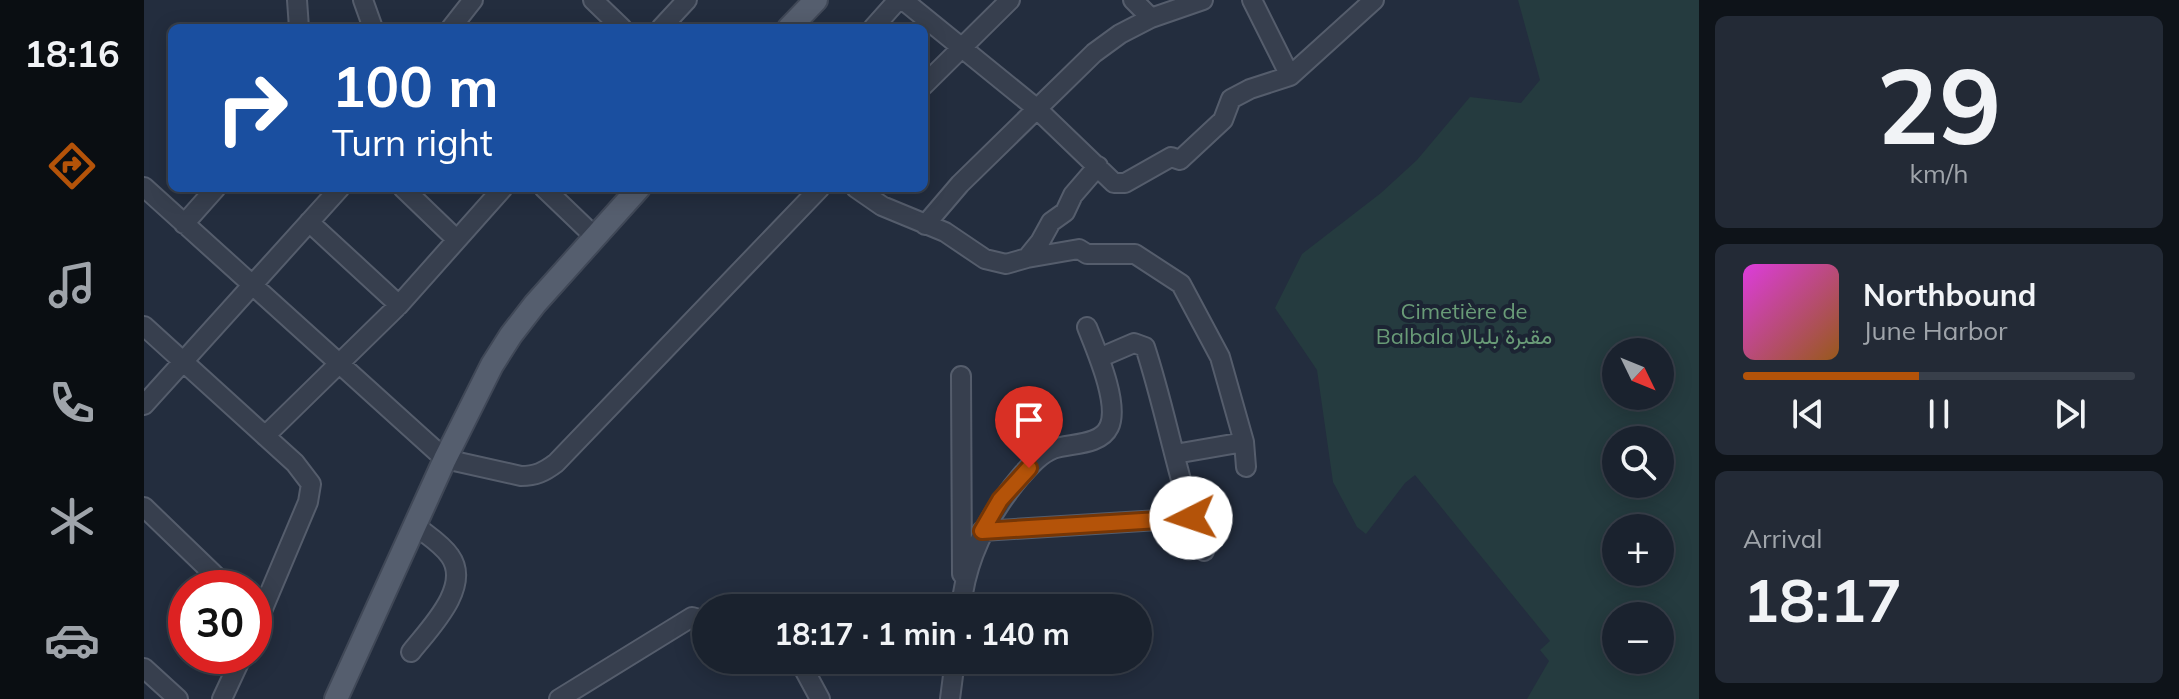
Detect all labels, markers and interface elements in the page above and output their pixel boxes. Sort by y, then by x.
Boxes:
text: 18:16 [24,31,120,76]
text: 29 [1877,39,2001,170]
text: 100 m [332,51,499,121]
icon: right [200,56,304,160]
text: Turn right [332,120,493,165]
icon: directions [44,138,100,194]
text: km/h [1910,157,1968,190]
icon: music [44,257,100,313]
text: Northbound [1863,276,2036,314]
park label: Cimetière de Balbala مقبرة بلبالا [1376,297,1552,350]
text: June Harbor [1863,314,2008,347]
north arrow [1602,338,1674,410]
map controls [1602,338,1674,674]
icon: phone [44,375,100,431]
pin [995,386,1063,468]
icon: previous [1786,392,1830,436]
icon: pause [1917,392,1961,436]
icon: next [2048,392,2092,436]
icon: arrive [1007,398,1051,442]
button: search [1602,426,1674,498]
position arrow [1149,476,1233,560]
icon: climate [44,493,100,549]
button: + [1602,514,1674,586]
text: Arrival [1743,522,1823,555]
text: 18:17 [1743,562,1902,637]
speed limit sign: 30 [168,570,272,674]
button: − [1602,602,1674,674]
icon: car [44,612,100,668]
text: 18:17 · 1 min · 140 m [774,615,1070,653]

